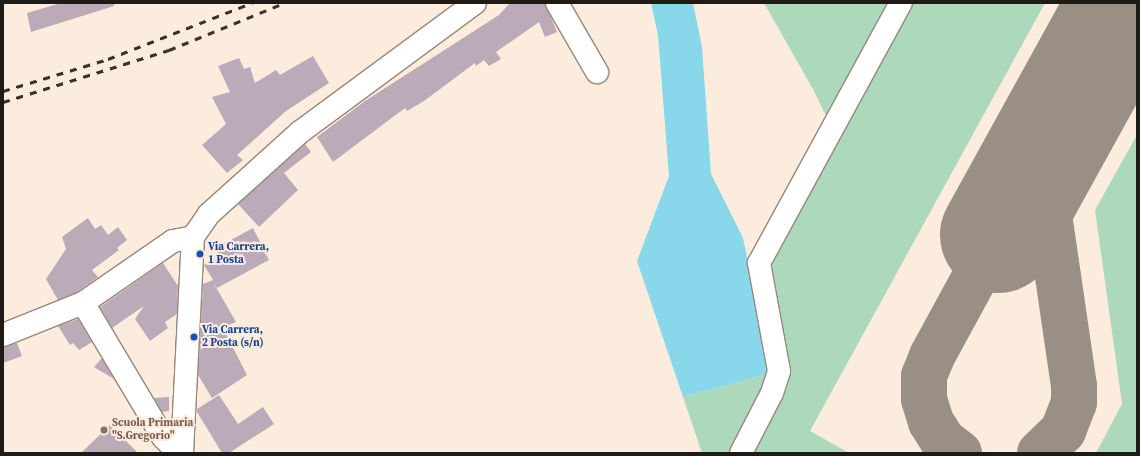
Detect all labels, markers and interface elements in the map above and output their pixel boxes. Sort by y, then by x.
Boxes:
place label: Via Carrera, 1 Posta [208,241,269,267]
marker: Via Carrera, 1 Posta [195,249,205,259]
place label: Via Carrera, 2 Posta (s/n) [202,324,264,350]
marker: Via Carrera, 2 Posta (s/n) [189,332,199,342]
place label: Scuola Primaria "S.Gregorio" [112,417,193,443]
marker: Scuola Primaria "S.Gregorio" [99,425,109,435]

